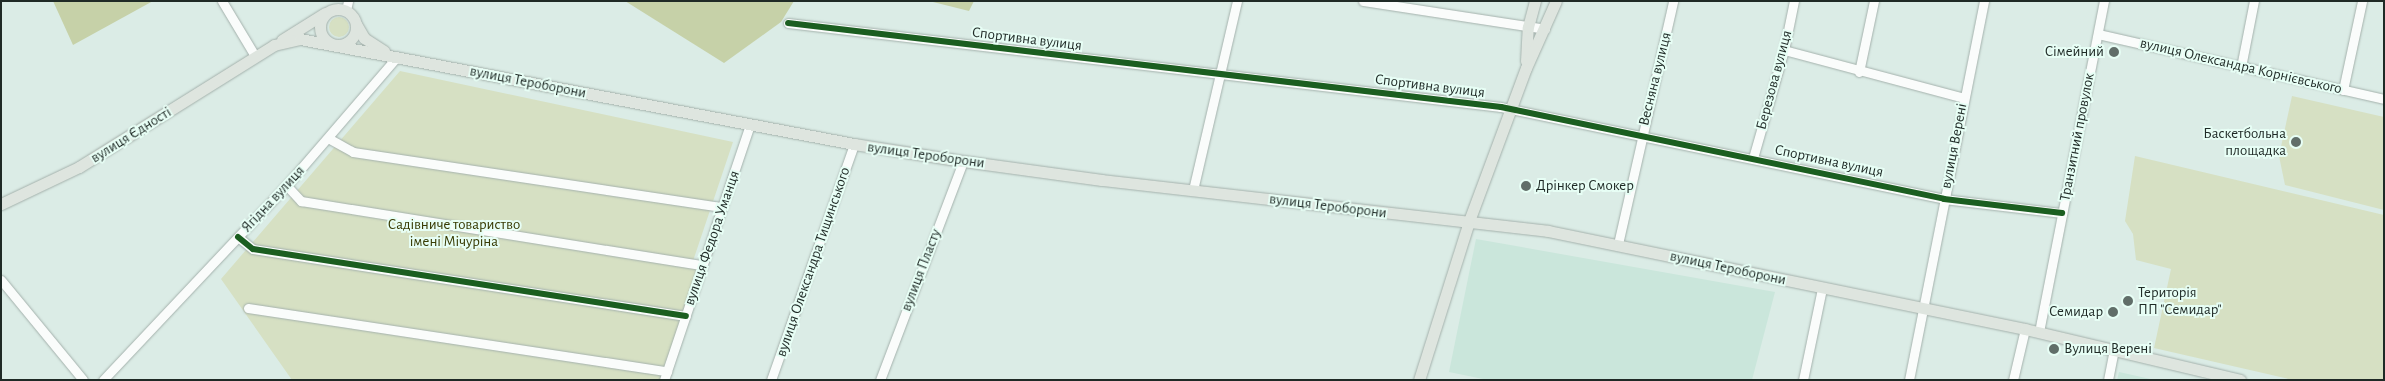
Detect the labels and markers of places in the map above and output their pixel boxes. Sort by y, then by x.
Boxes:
place label: Сімейний [2045,43,2104,61]
marker: Сімейний [2108,46,2120,58]
place label: Баскетбольна площадка [2203,124,2286,159]
marker: Баскетбольна площадка [2290,136,2302,148]
place label: Дрінкер Смокер [1536,177,1634,195]
marker: Дрінкер Смокер [1520,180,1532,192]
place label: Територія ПП "Семидар" [2138,283,2222,318]
marker: Територія ПП "Семидар" [2122,295,2134,307]
place label: Семидар [2049,303,2103,321]
marker: Семидар [2107,306,2119,318]
place label: Вулиця Верені [2064,340,2152,358]
marker: Вулиця Верені [2048,343,2060,355]

